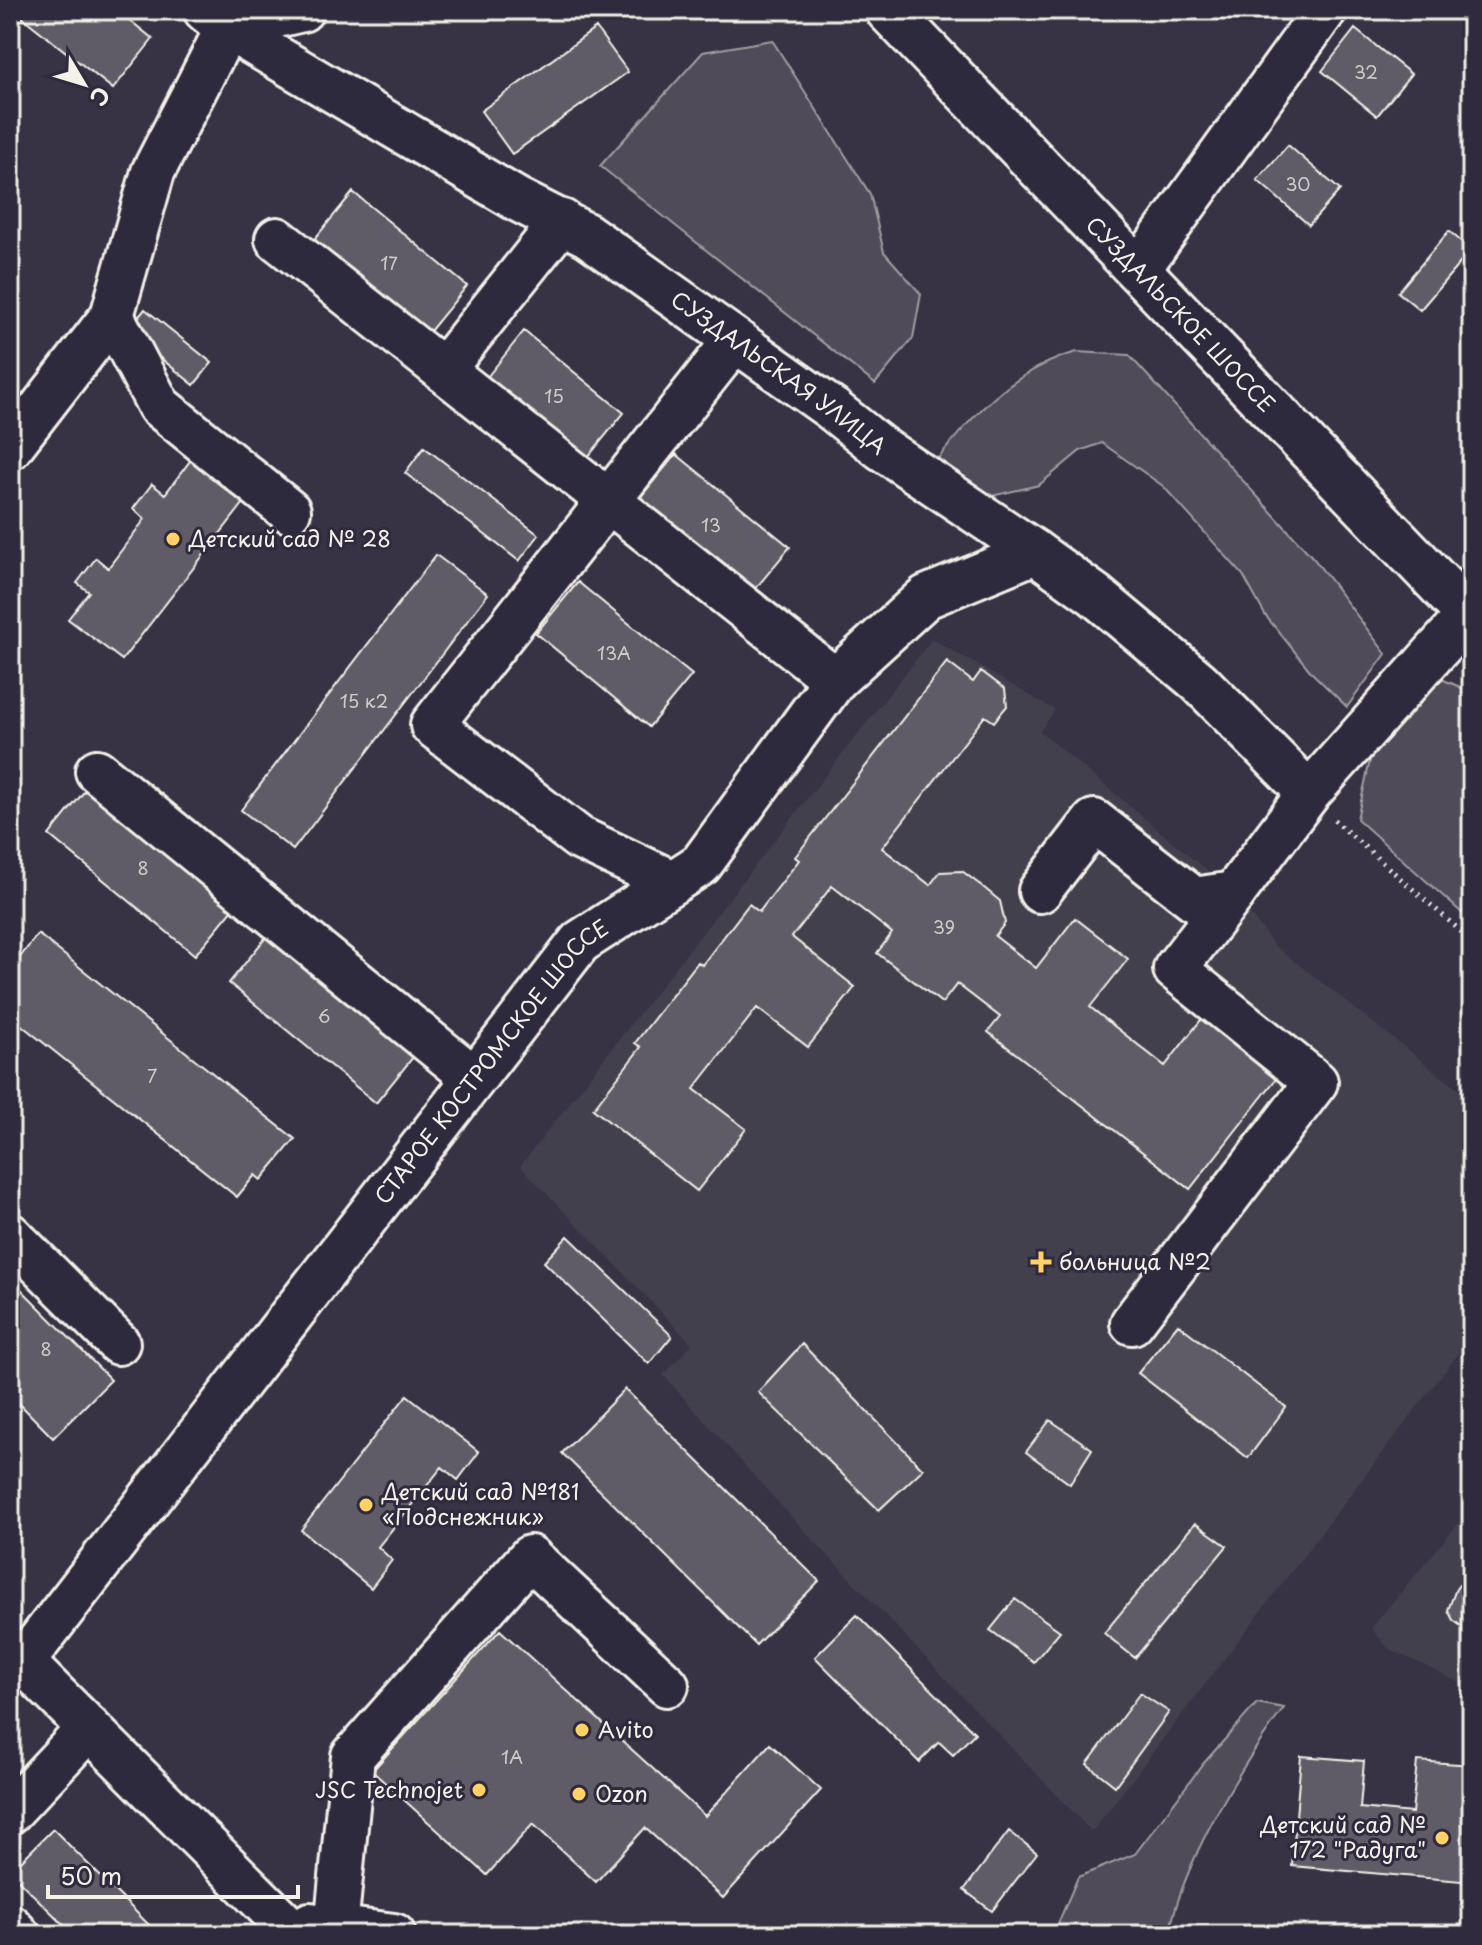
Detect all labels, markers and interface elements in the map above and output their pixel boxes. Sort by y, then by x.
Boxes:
north arrow [44,44,124,124]
house number: 32 [1354,58,1378,85]
text: С [83,81,119,114]
house number: 30 [1285,170,1311,197]
street label: СУЗДАЛЬСКОЕ ШОССЕ [1079,208,1284,419]
house number: 17 [380,249,398,276]
street label: СУЗДАЛЬСКАЯ УЛИЦА [665,282,895,462]
house number: 15 [544,382,564,409]
house number: 13 [701,511,721,538]
place label: Детский сад № 28 [188,521,391,554]
marker: Детский сад № 28 [164,530,182,548]
house number: 13А [597,639,631,666]
house number: 15 к2 [340,687,388,714]
house number: 8 [137,854,149,881]
street label: СТАРОЕ КОСТРОМСКОЕ ШОССЕ [365,910,614,1210]
house number: 39 [933,913,955,940]
house number: 6 [318,1002,330,1029]
house number: 7 [147,1062,157,1089]
place label: больница №2 [1059,1244,1211,1277]
marker: больница №2 [1030,1251,1052,1273]
house number: 8 [40,1335,52,1362]
place label: Детский сад №181 «Подснежник» [381,1474,579,1532]
marker: Детский сад №181 «Подснежник» [357,1496,375,1514]
place label: Avito [598,1712,654,1745]
marker: Avito [573,1721,591,1739]
house number: 1А [501,1743,523,1770]
place label: JSC Technojet [315,1772,463,1805]
place label: Ozon [595,1776,648,1809]
marker: JSC Technojet [470,1781,488,1799]
marker: Ozon [570,1785,588,1803]
place label: Детский сад № 172 "Радуга" [1259,1807,1426,1865]
marker: Детский сад № 172 "Радуга" [1433,1829,1451,1847]
scale bar [48,1849,298,1899]
text: 50 m [60,1857,122,1893]

